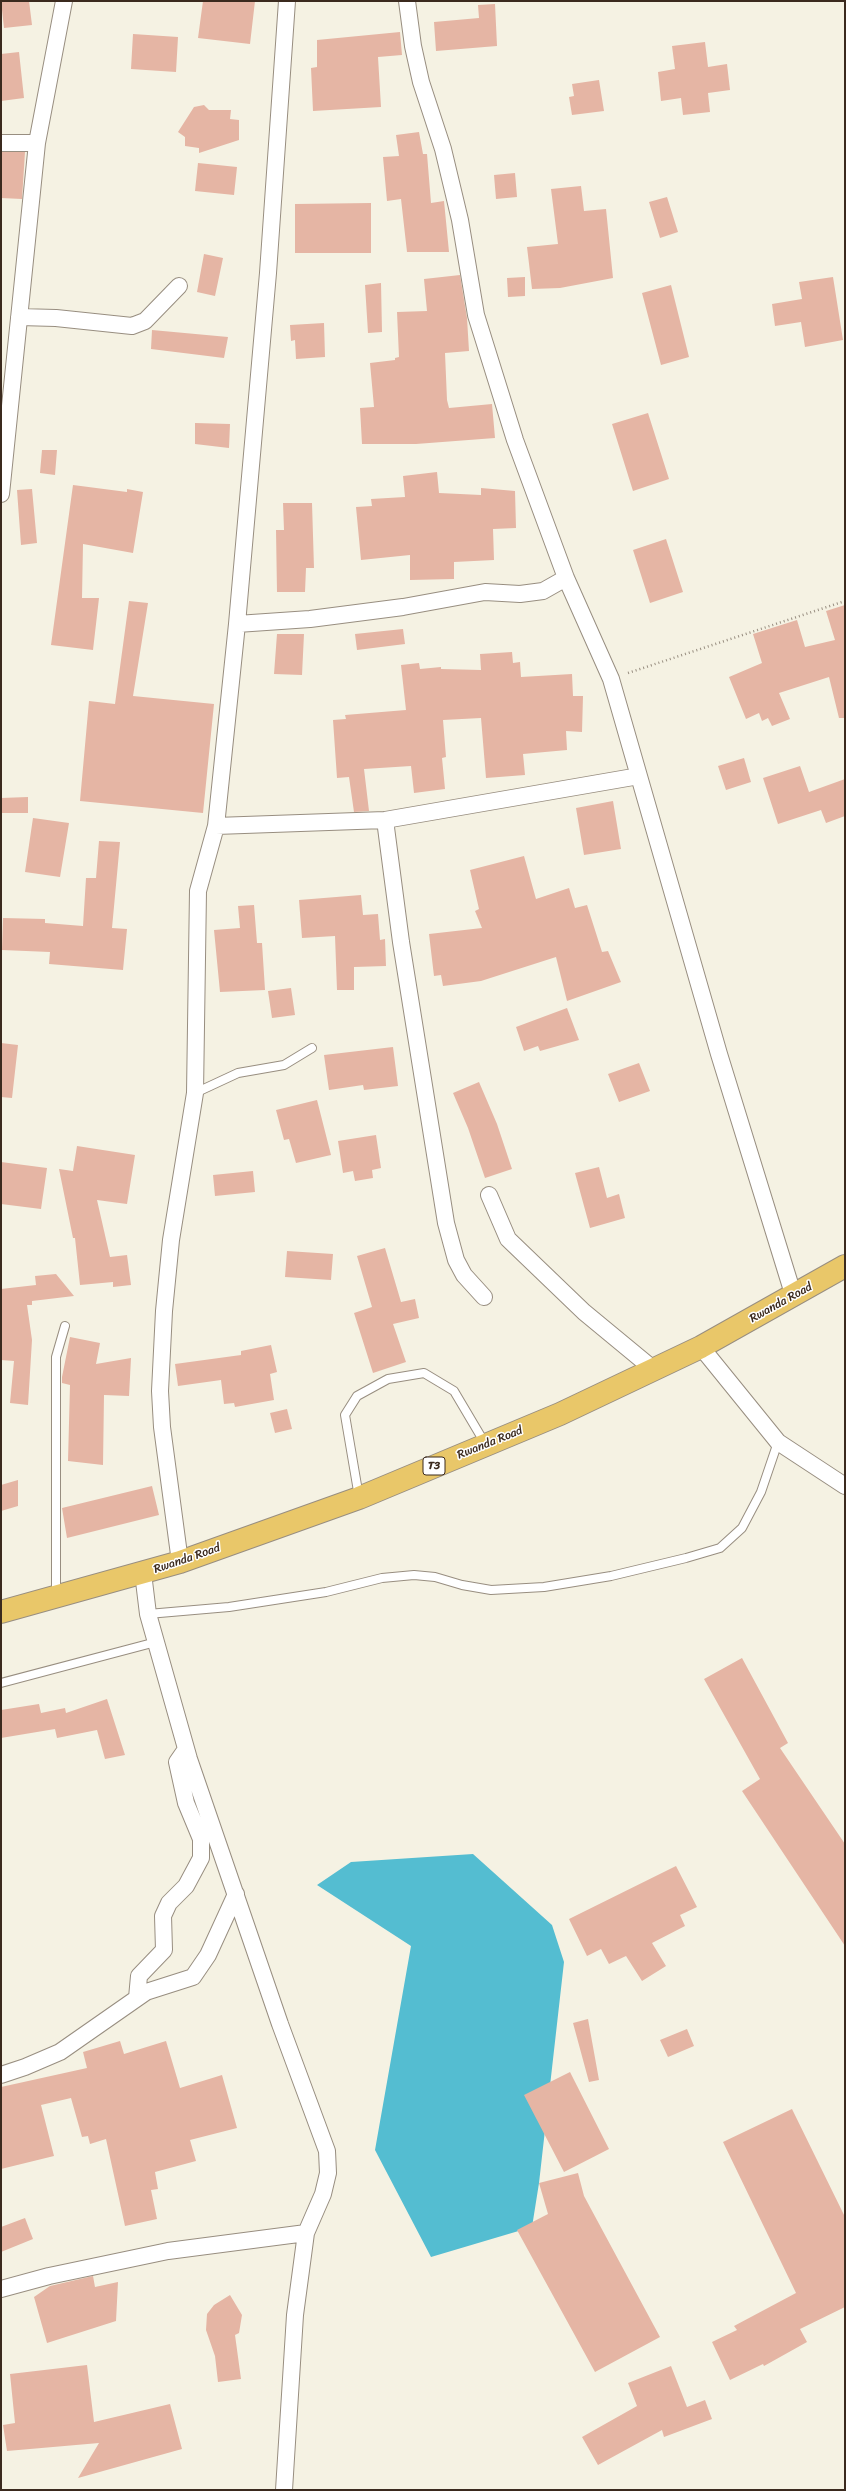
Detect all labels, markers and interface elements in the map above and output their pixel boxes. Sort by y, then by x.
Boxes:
street label: Rwanda Road [747,1280,815,1326]
street label: Rwanda Road [455,1423,525,1463]
road number: T3 [423,1457,445,1475]
street label: Rwanda Road [152,1541,222,1577]

